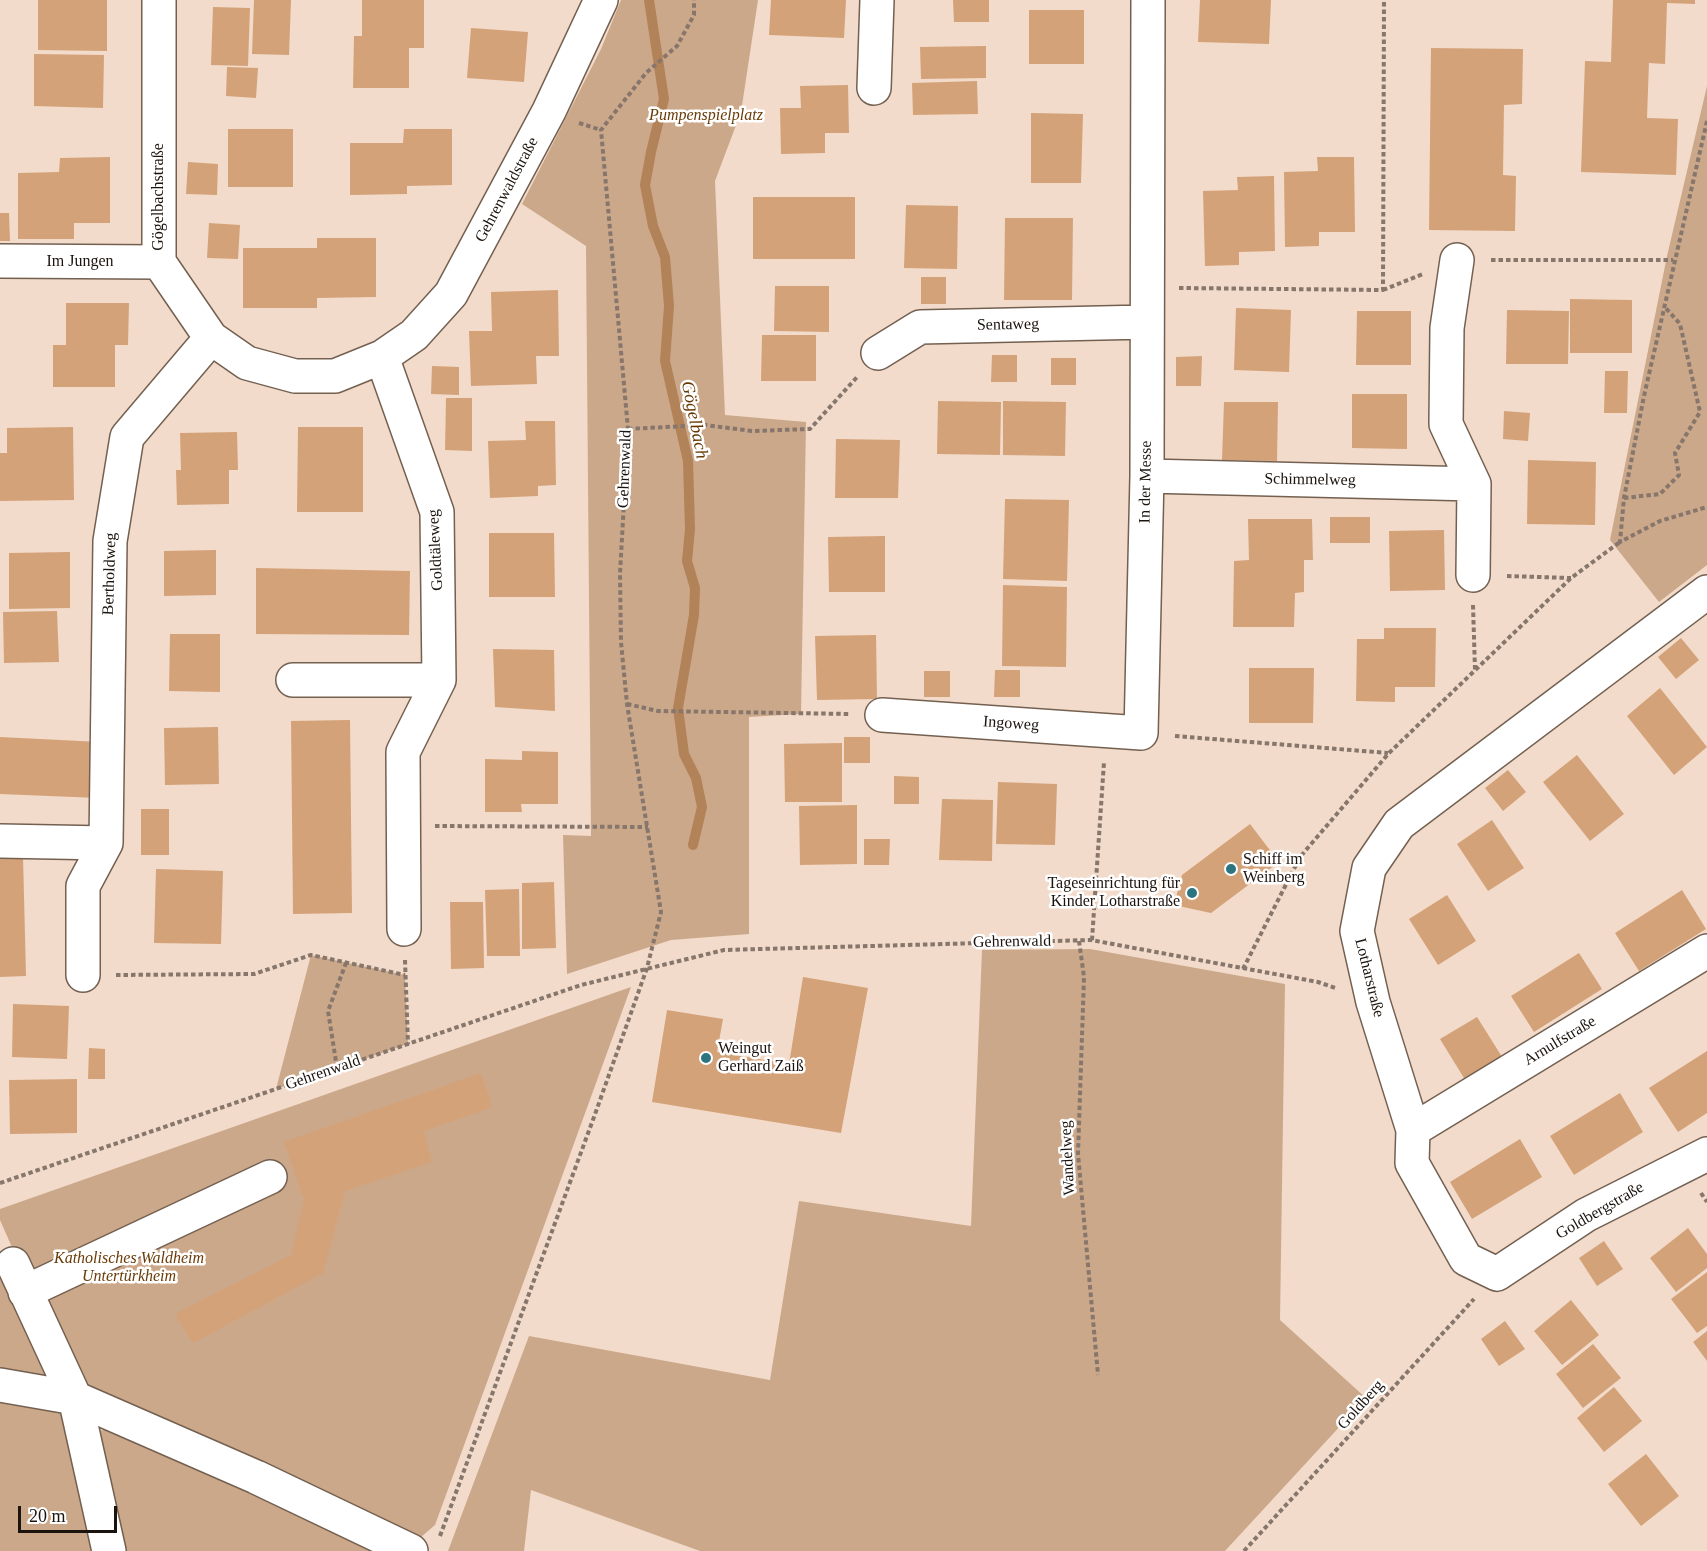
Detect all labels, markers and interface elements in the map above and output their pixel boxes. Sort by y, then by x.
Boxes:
park label: Pumpenspielplatz [649,106,763,126]
street label: Gehrenwaldstraße [471,134,543,246]
street label: Gögelbachstraße [149,143,169,251]
street label: Im Jungen [46,252,114,272]
street label: Sentaweg [977,315,1039,335]
water label: Gögelbach [676,379,712,461]
street label: Gehrenwald [614,430,636,508]
street label: In der Messe [1136,441,1156,523]
street label: Schimmelweg [1264,470,1356,490]
street label: Goldtäleweg [424,509,448,591]
street label: Bertholdweg [99,532,121,616]
street label: Ingoweg [982,712,1040,736]
place label: Schiff im Weinberg [1243,850,1305,888]
marker: Schiff im Weinberg [1224,862,1238,876]
place label: Tageseinrichtung für Kinder Lotharstraße [1047,874,1180,912]
marker: Tageseinrichtung für Kinder Lotharstraße [1185,886,1199,900]
street label: Gehrenwald [973,932,1051,952]
street label: Lotharstraße [1350,936,1388,1020]
street label: Arnulfstraße [1520,1012,1600,1070]
place label: Weingut Gerhard Zaiß [718,1039,804,1077]
street label: Gehrenwald [283,1051,363,1095]
marker: Weingut Gerhard Zaiß [699,1051,713,1065]
street label: Wandelweg [1056,1120,1080,1196]
street label: Goldbergstraße [1553,1178,1647,1244]
park label: Katholisches Waldheim Untertürkheim [54,1249,204,1287]
street label: Goldberg [1334,1376,1388,1434]
scale bar [21,1494,120,1532]
text: 20 m [29,1506,66,1526]

